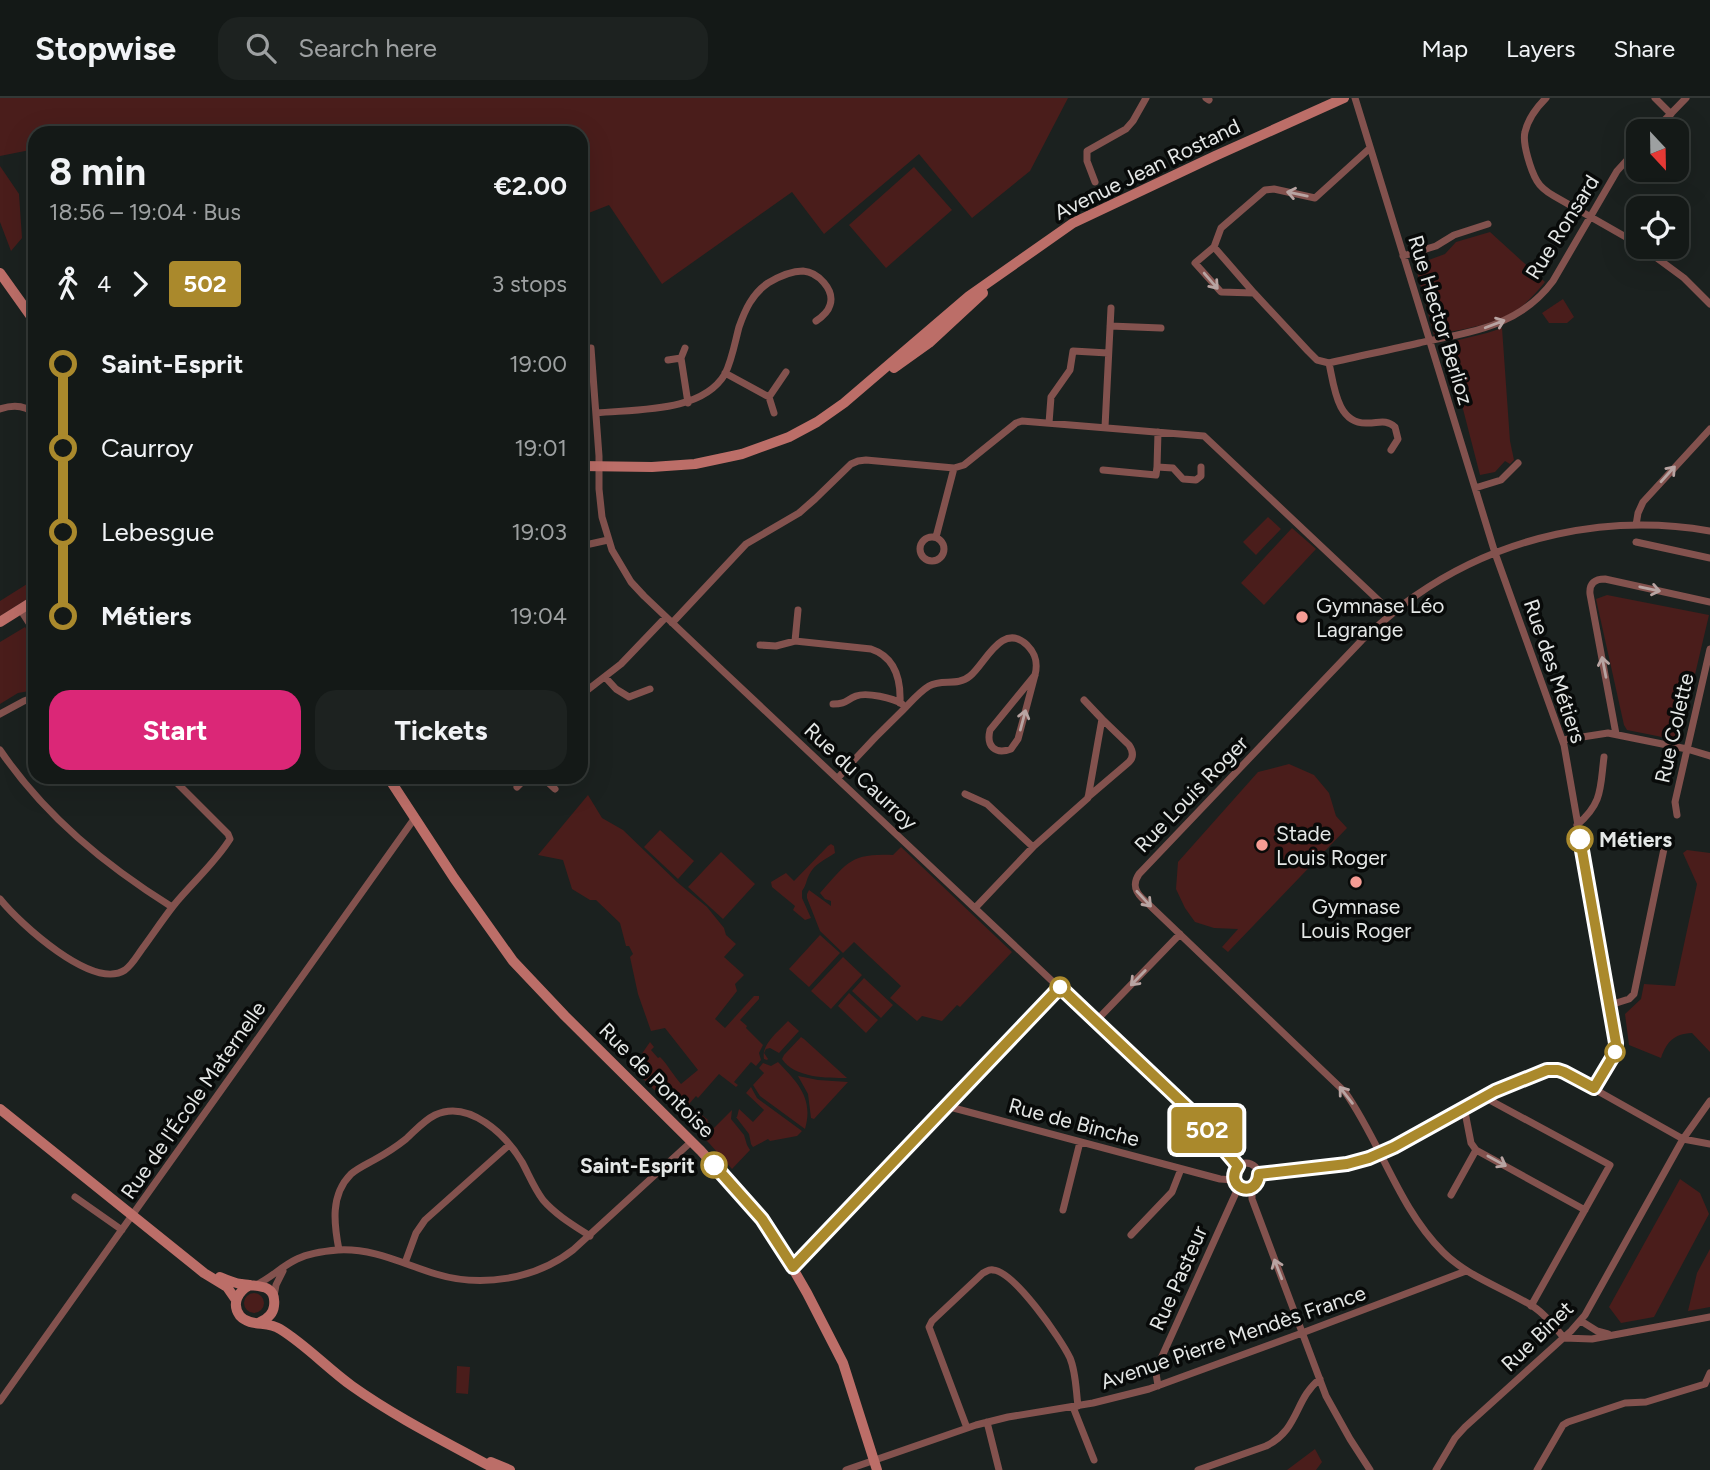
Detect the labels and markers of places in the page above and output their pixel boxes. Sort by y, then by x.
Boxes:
place label: Gymnase Léo Lagrange [1316,593,1444,642]
marker: Gymnase Léo Lagrange [1294,609,1310,625]
place label: Stade Louis Roger [1276,821,1387,870]
marker: Métiers [1567,826,1593,852]
place label: Métiers [1599,827,1672,852]
marker: Stade Louis Roger [1254,837,1270,853]
marker: Gymnase Louis Roger [1348,874,1364,890]
place label: Gymnase Louis Roger [1301,894,1411,943]
unlabelled marker [1050,977,1070,997]
unlabelled marker [1605,1042,1625,1062]
marker: Saint-Esprit [701,1152,727,1178]
place label: Saint-Esprit [580,1153,695,1178]

